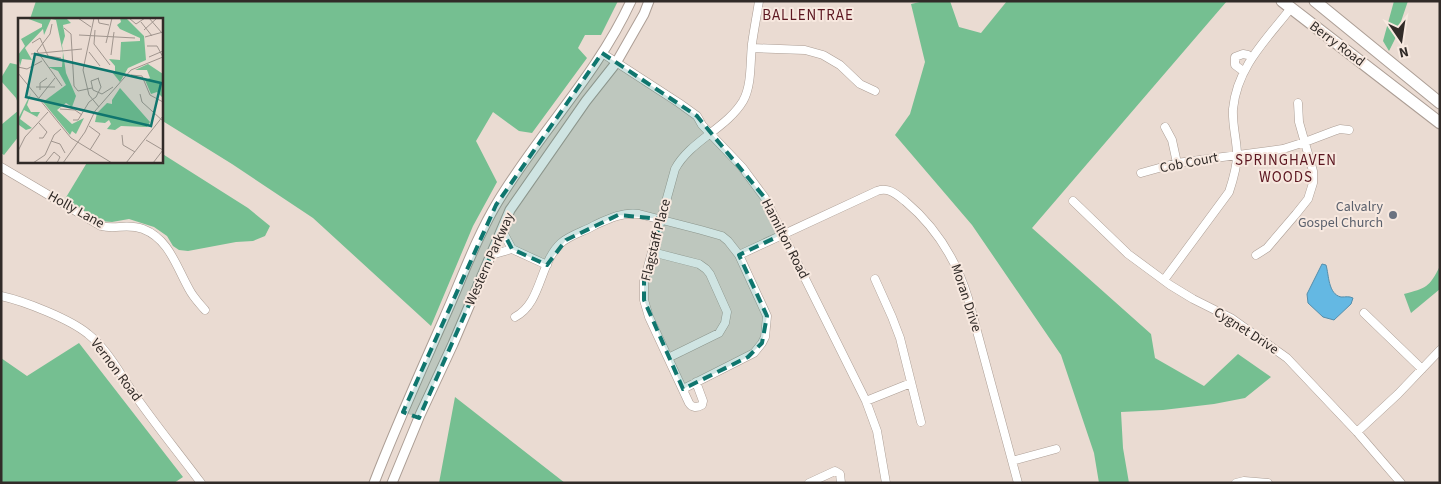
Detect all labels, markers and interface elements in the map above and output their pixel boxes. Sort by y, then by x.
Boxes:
district label: BALLENTRAE [762,5,854,26]
north arrow [1376,15,1426,65]
street label: Berry Road [1305,17,1369,71]
inset map [18,18,162,162]
text: N [1397,41,1410,62]
street label: Cob Court [1158,148,1220,178]
district label: SPRINGHAVEN WOODS [1235,150,1337,188]
street label: Holly Lane [44,186,108,234]
street label: Hamilton Road [756,196,814,282]
street label: Flagstaff Place [636,197,676,283]
place label: Calvalry Gospel Church [1298,197,1383,233]
street label: Western Parkway [461,209,520,309]
marker: Calvalry Gospel Church [1387,209,1399,221]
street label: Moran Drive [946,262,986,334]
street label: Cygnet Drive [1210,303,1282,359]
street label: Vernon Road [86,334,146,406]

